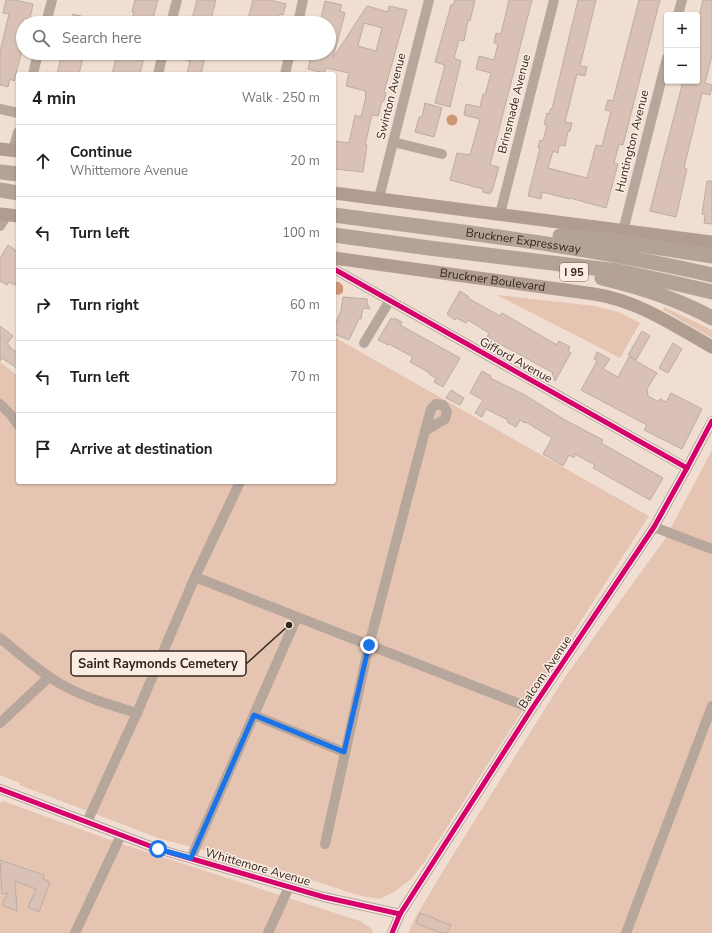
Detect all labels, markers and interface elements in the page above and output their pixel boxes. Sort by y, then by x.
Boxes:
map controls [664,12,700,84]
button: + [664,12,700,48]
search box [16,16,336,60]
icon: search [30,27,52,49]
text: Search here [62,28,142,48]
button: − [664,48,700,84]
street label: Swinton Avenue [373,51,409,141]
street label: Brinsmade Avenue [494,53,534,155]
text: 4 min [32,87,76,110]
street label: Huntington Avenue [612,88,652,194]
text: Walk · 250 m [242,89,320,107]
text: Continue [70,142,132,162]
icon: ahead [32,150,54,172]
text: 20 m [290,152,320,170]
text: Whittemore Avenue [70,162,188,180]
icon: left [32,222,54,244]
text: Turn left [70,223,129,243]
text: 100 m [282,224,320,242]
street label: Bruckner Expressway [465,224,583,257]
road number: I 95 [560,263,588,281]
street label: Bruckner Boulevard [439,265,546,295]
icon: right [32,294,54,316]
text: Turn right [70,295,139,315]
text: 60 m [290,296,320,314]
street label: Gifford Avenue [477,333,555,387]
icon: left [32,366,54,388]
text: Turn left [70,367,129,387]
text: 70 m [290,368,320,386]
icon: arrive [32,438,54,460]
text: Arrive at destination [70,439,213,459]
street label: Balcom Avenue [515,633,575,711]
route end [360,636,378,654]
callout: Saint Raymonds Cemetery [71,651,246,676]
text: Saint Raymonds Cemetery [78,655,238,673]
route start [149,840,167,858]
street label: Whittemore Avenue [203,844,313,890]

